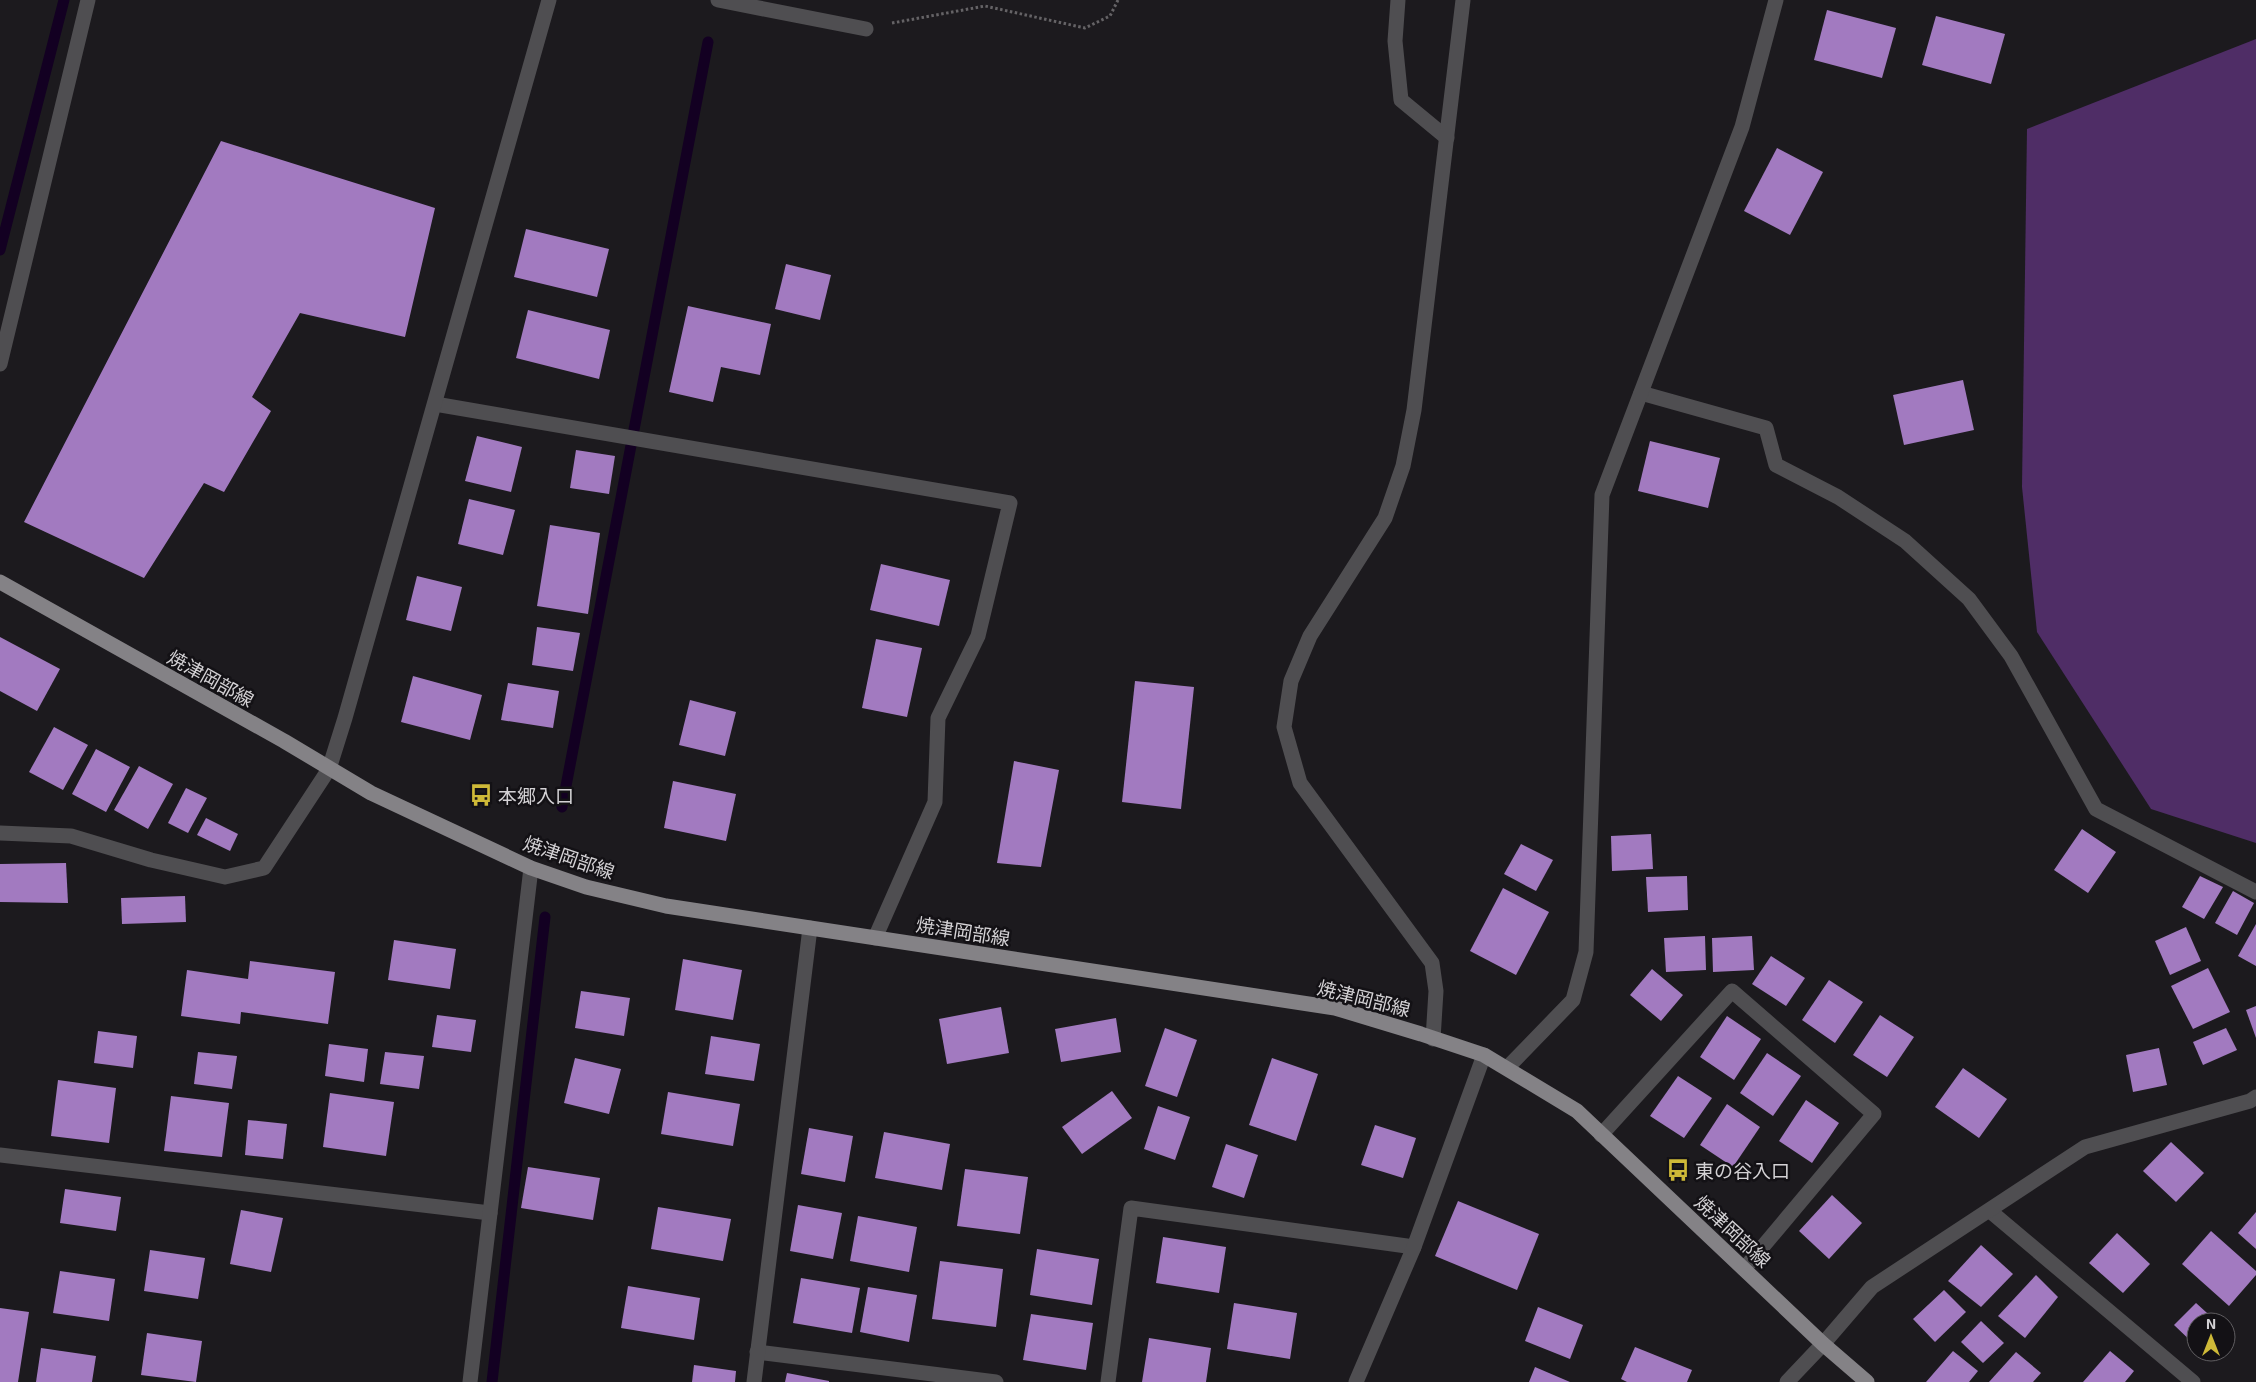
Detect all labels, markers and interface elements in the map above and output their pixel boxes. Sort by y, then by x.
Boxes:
street label: 焼津岡部線 [164,645,258,711]
bus stop icon: 本郷入口 [468,782,494,808]
place label: 本郷入口 [498,784,574,807]
street label: 焼津岡部線 [520,831,618,883]
street label: 焼津岡部線 [914,912,1012,950]
street label: 焼津岡部線 [1315,975,1413,1021]
bus stop icon: 東の谷入口 [1665,1157,1691,1183]
place label: 東の谷入口 [1695,1159,1790,1182]
street label: 焼津岡部線 [1690,1190,1776,1272]
north arrow [2186,1312,2236,1362]
text: N [2206,1315,2216,1332]

